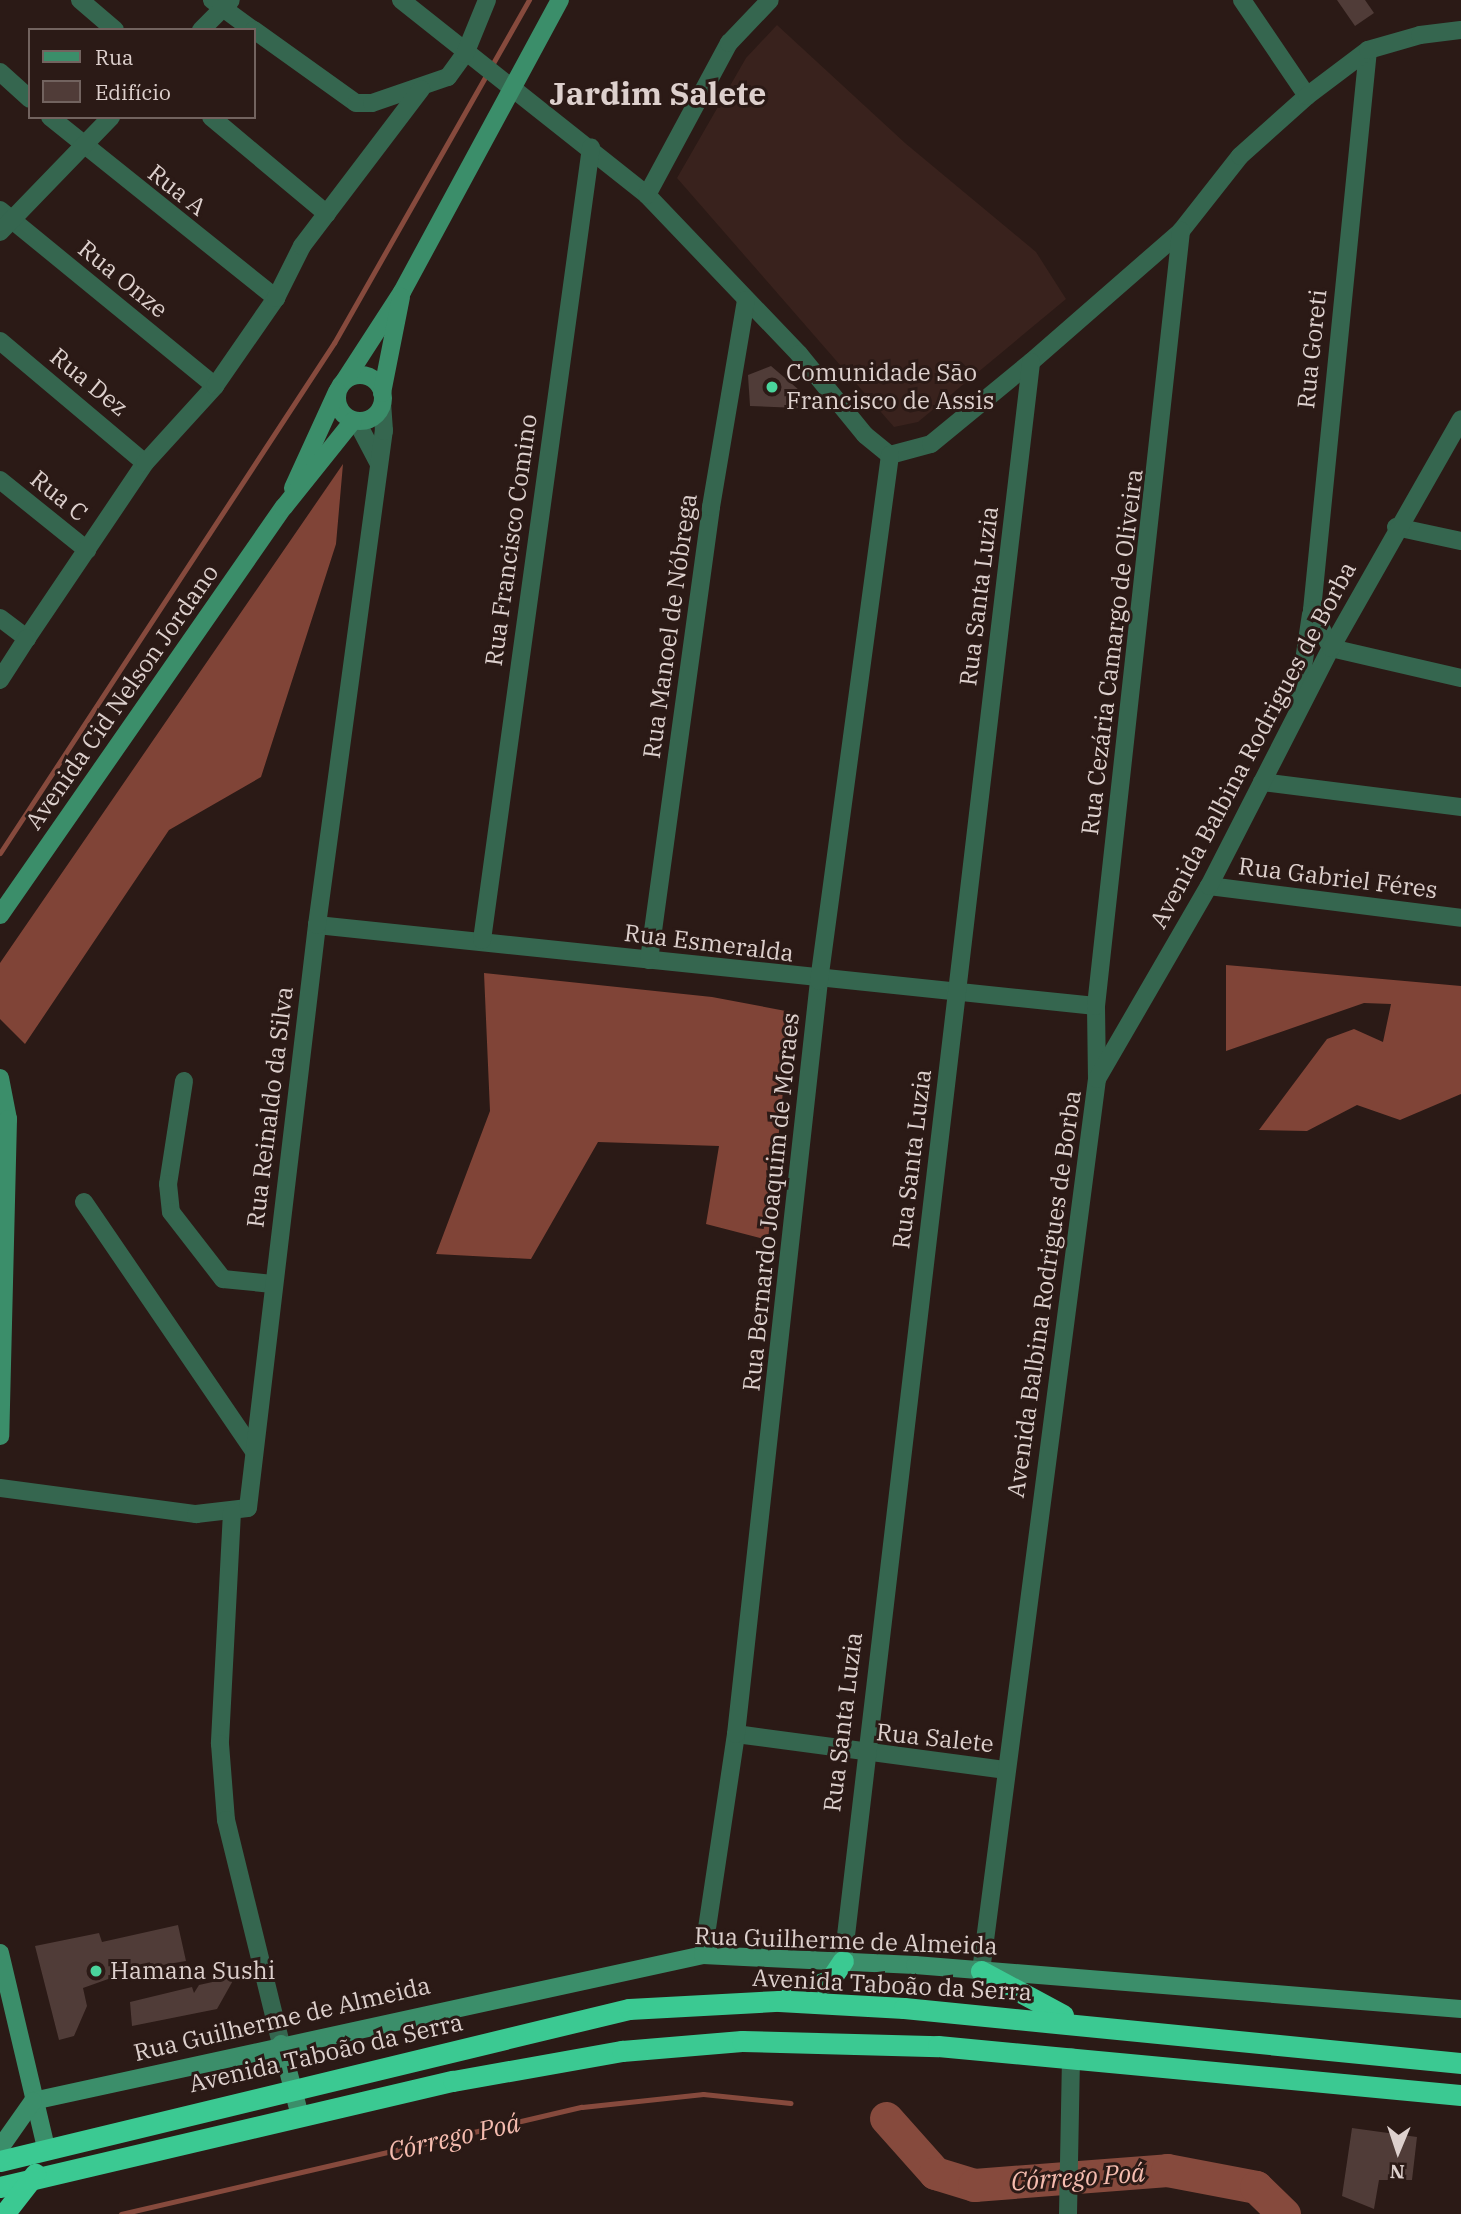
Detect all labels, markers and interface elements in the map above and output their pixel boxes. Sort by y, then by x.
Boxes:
legend [28,28,256,119]
text: Rua [95,43,133,71]
district label: Jardim Salete [550,74,766,112]
text: Edifício [95,78,171,106]
street label: Rua A [142,158,212,222]
street label: Rua Onze [72,234,174,324]
street label: Rua Goreti [1291,288,1333,410]
street label: Rua Dez [44,342,134,422]
place label: Comunidade São Francisco de Assis [786,359,994,415]
marker: Comunidade São Francisco de Assis [764,379,780,395]
street label: Rua Francisco Comino [479,412,543,668]
street label: Rua C [25,464,93,528]
street label: Rua Cezária Camargo de Oliveira [1075,467,1149,837]
street label: Rua Manoel de Nóbrega [637,492,703,760]
street label: Rua Santa Luzia [954,504,1004,688]
street label: Avenida Balbina Rodrigues de Borba [1144,557,1362,933]
street label: Avenida Cid Nelson Jordano [19,559,225,835]
street label: Rua Gabriel Féres [1237,852,1439,904]
street label: Rua Esmeralda [622,918,796,968]
street label: Rua Reinaldo da Silva [241,985,299,1229]
street label: Rua Bernardo Joaquim de Moraes [737,1011,805,1393]
street label: Rua Santa Luzia [887,1067,937,1251]
street label: Avenida Balbina Rodrigues de Borba [1001,1088,1087,1500]
street label: Rua Santa Luzia [818,1630,868,1814]
street label: Rua Salete [875,1718,995,1758]
street label: Rua Guilherme de Almeida [694,1921,998,1961]
place label: Hamana Sushi [110,1957,275,1985]
marker: Hamana Sushi [88,1963,104,1979]
street label: Avenida Taboão da Serra [751,1963,1033,2007]
street label: Rua Guilherme de Almeida [131,1971,433,2067]
street label: Avenida Taboão da Serra [186,2007,466,2099]
water label: Córrego Poá [385,2107,523,2167]
north arrow [1363,2116,1433,2186]
water label: Córrego Poá [1010,2157,1146,2197]
text: N [1389,2160,1405,2184]

